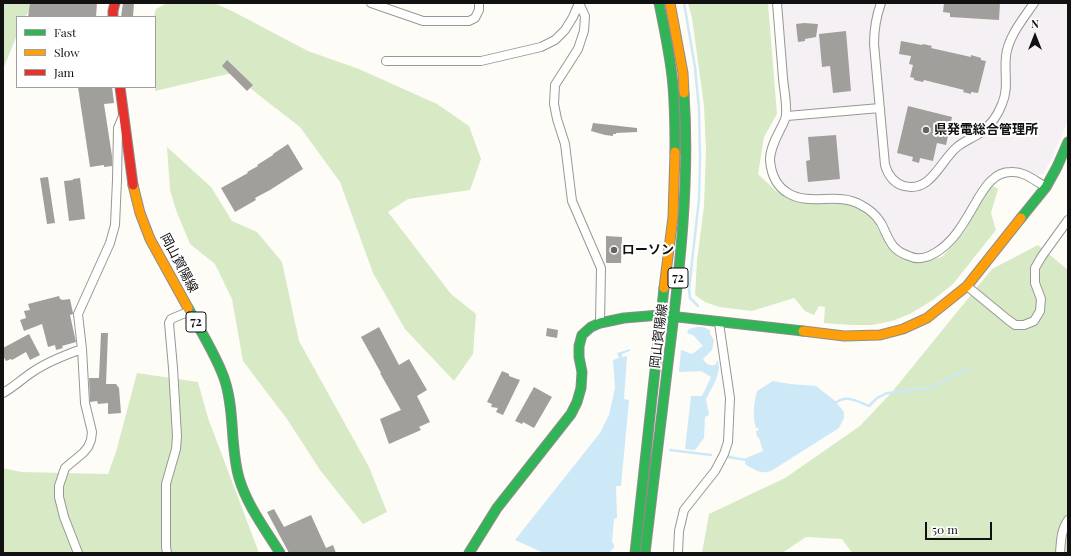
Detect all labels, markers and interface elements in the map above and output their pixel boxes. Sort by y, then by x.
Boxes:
legend [16,16,156,88]
north arrow [1015,16,1055,56]
text: N [1031,16,1039,31]
text: Fast [54,24,76,40]
text: Slow [54,44,80,60]
text: Jam [54,64,74,80]
place label: 県発電総合管理所 [934,122,1038,138]
marker: 県発電総合管理所 [921,125,931,135]
street label: 岡山賀陽線 [157,231,201,295]
place label: ローソン [622,242,674,258]
marker: ローソン [609,245,619,255]
road number: 72 [668,268,688,288]
street label: 岡山賀陽線 [647,303,671,369]
road number: 72 [186,312,206,332]
scale bar [927,514,994,540]
text: 50 m [932,521,958,537]

